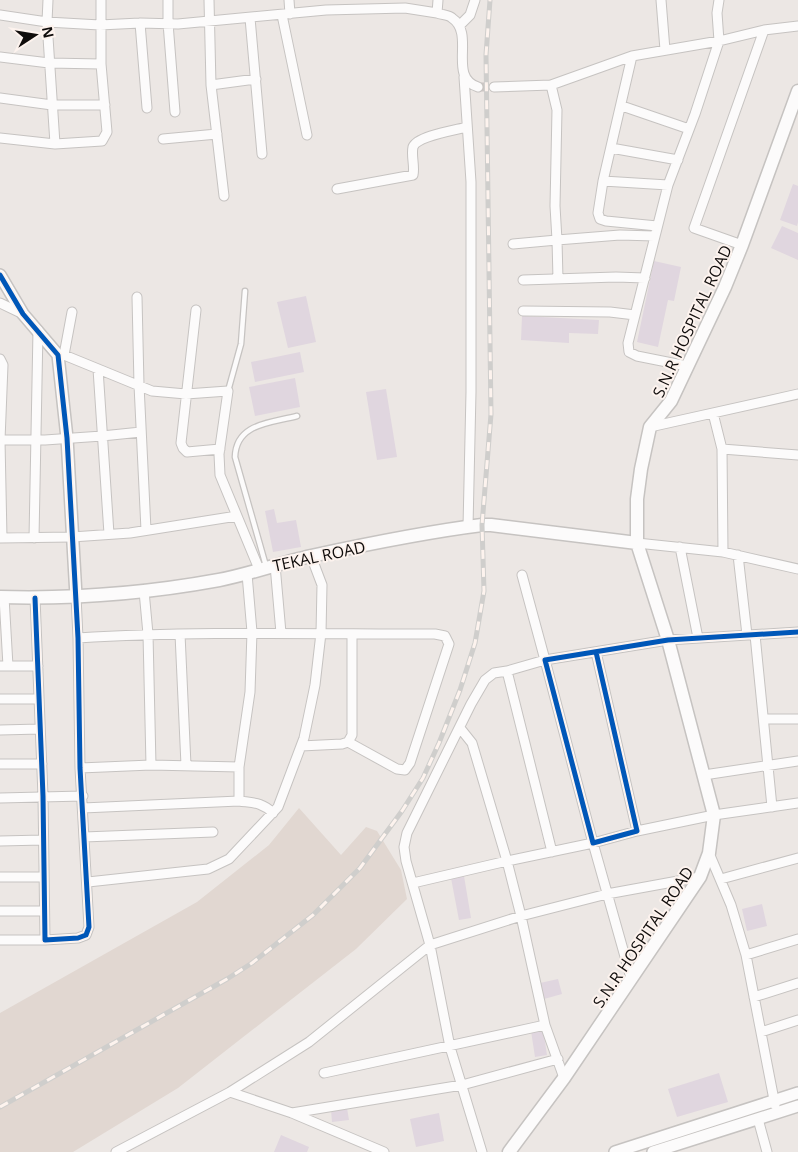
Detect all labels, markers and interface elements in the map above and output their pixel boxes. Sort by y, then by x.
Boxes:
north arrow [10,10,60,60]
text: N [38,25,59,40]
street label: S.N.R HOSPITAL ROAD [647,241,737,401]
street label: TEKAL ROAD [271,535,367,577]
street label: S.N.R HOSPITAL ROAD [588,862,698,1012]

